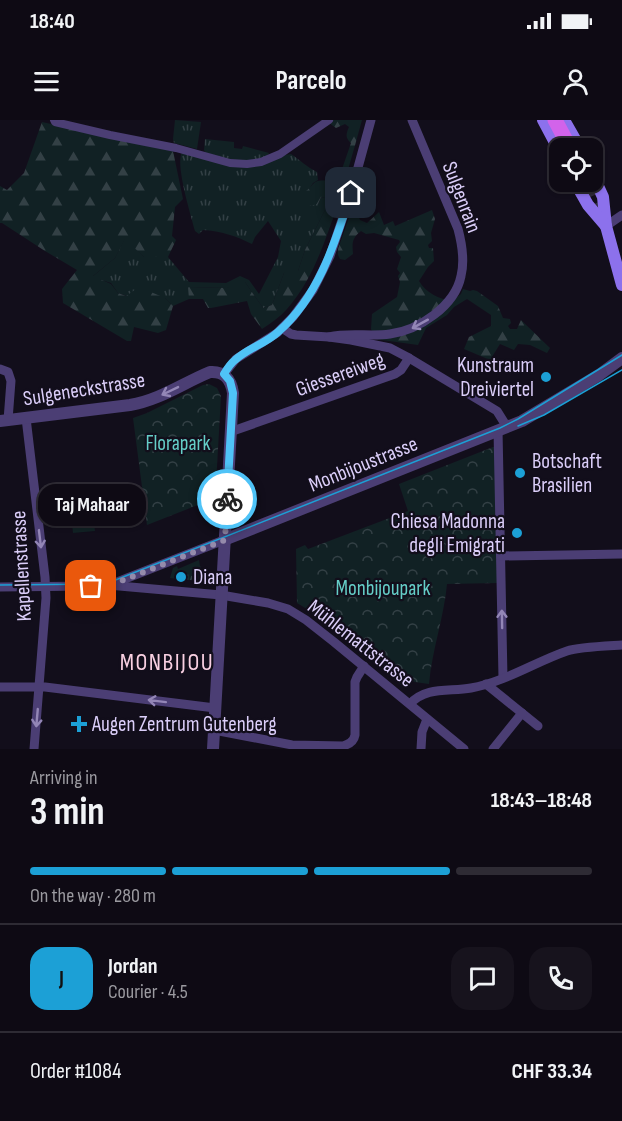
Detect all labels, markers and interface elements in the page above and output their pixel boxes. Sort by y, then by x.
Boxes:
text: 18:40 [30,8,75,35]
icon: menu [30,65,63,98]
text: Parcelo [275,65,347,97]
icon: person [559,65,592,98]
map controls [549,138,603,192]
button: locate [549,138,603,192]
street label: Sulgenrain [437,158,486,236]
pin [325,167,376,218]
icon: home [334,176,367,209]
one-way arrow [412,318,429,330]
street label: Giessereiweg [292,347,388,402]
place label: Kunstraum Dreiviertel [457,353,534,402]
street label: Sulgeneckstrasse [21,368,147,411]
marker: Kunstraum Dreiviertel [539,370,553,384]
one-way arrow [162,386,180,398]
park label: Florapark [145,431,211,456]
street label: Monbijoustrasse [305,431,421,498]
place label: Botschaft Brasilien [532,449,602,498]
marker: Botschaft Brasilien [513,466,527,480]
courier [197,469,257,529]
icon: bike [211,483,244,516]
callout: Taj Mahaar [37,484,145,526]
text: Taj Mahaar [54,493,130,517]
place label: Chiesa Madonna degli Emigrati [391,509,505,558]
street label: Kapellenstrasse [6,510,37,622]
marker: Chiesa Madonna degli Emigrati [510,526,524,540]
one-way arrow [35,528,46,548]
pin [65,560,116,611]
place label: Diana [193,565,232,590]
icon: bag [74,569,107,602]
marker: Diana [174,570,188,584]
park label: Monbijoupark [336,576,430,601]
street label: Mühlemattstrasse [303,594,419,693]
one-way arrow [496,610,508,630]
district label: MONBIJOU [120,648,214,677]
one-way arrow [148,695,168,706]
one-way arrow [31,707,42,727]
place label: Augen Zentrum Gutenberg [91,712,277,737]
marker: Augen Zentrum Gutenberg [70,715,88,733]
text: Arriving in [30,766,98,790]
text: 18:43–18:48 [491,787,592,814]
text: 3 min [30,789,105,836]
text: On the way · 280 m [30,884,156,908]
button: chat [451,947,514,1010]
button: phone [529,947,592,1010]
text: Jordan [108,953,157,980]
text: J [59,965,64,992]
text: Courier · 4.5 [108,980,188,1004]
text: Order #1084 [30,1058,121,1085]
text: CHF 33.34 [511,1058,592,1085]

